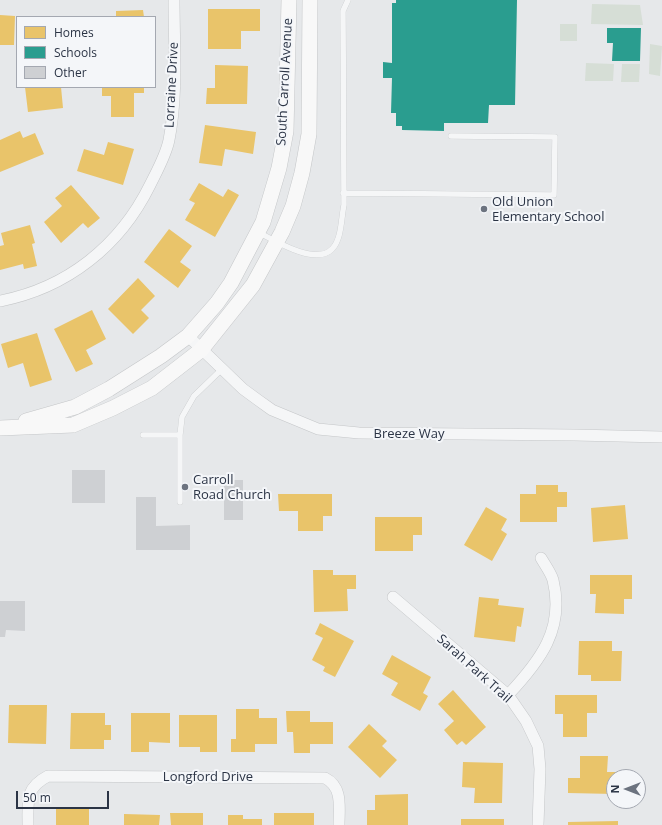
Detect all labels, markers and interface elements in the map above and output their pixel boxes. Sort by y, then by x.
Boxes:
legend [16,16,156,88]
street label: South Carroll Avenue [274,18,296,146]
text: Homes [54,24,94,41]
street label: Lorraine Drive [162,42,182,128]
text: Schools [54,44,97,61]
text: Other [54,64,87,81]
place label: Old Union Elementary School [492,194,604,225]
marker: Old Union Elementary School [479,204,489,214]
street label: Breeze Way [374,426,444,442]
place label: Carroll Road Church [193,472,271,503]
marker: Carroll Road Church [180,482,190,492]
street label: Sarah Park Trail [433,631,515,707]
street label: Longford Drive [163,769,253,785]
north arrow [606,769,646,809]
scale bar [18,783,111,809]
text: N [607,785,622,793]
text: 50 m [23,789,51,806]

